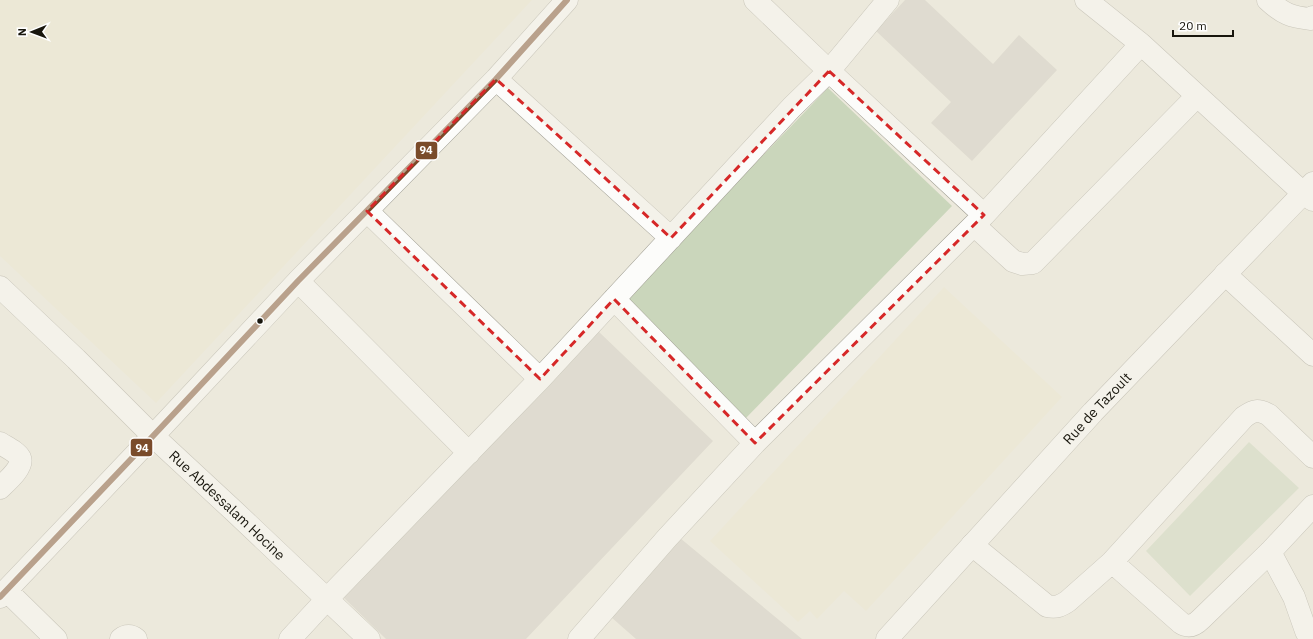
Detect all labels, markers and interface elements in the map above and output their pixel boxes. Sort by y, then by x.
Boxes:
north arrow [12,12,52,52]
scale bar [1173,12,1233,38]
text: 20 m [1179,18,1207,33]
text: N [15,28,29,36]
line badge: 94 [415,141,438,160]
text: 94 [419,143,433,157]
unlabelled marker [255,316,265,326]
street label: Rue de Tazoult [1059,368,1135,448]
line badge: 94 [130,438,153,457]
text: 94 [135,441,149,455]
street label: Rue Abdessalam Hocine [165,446,289,564]

